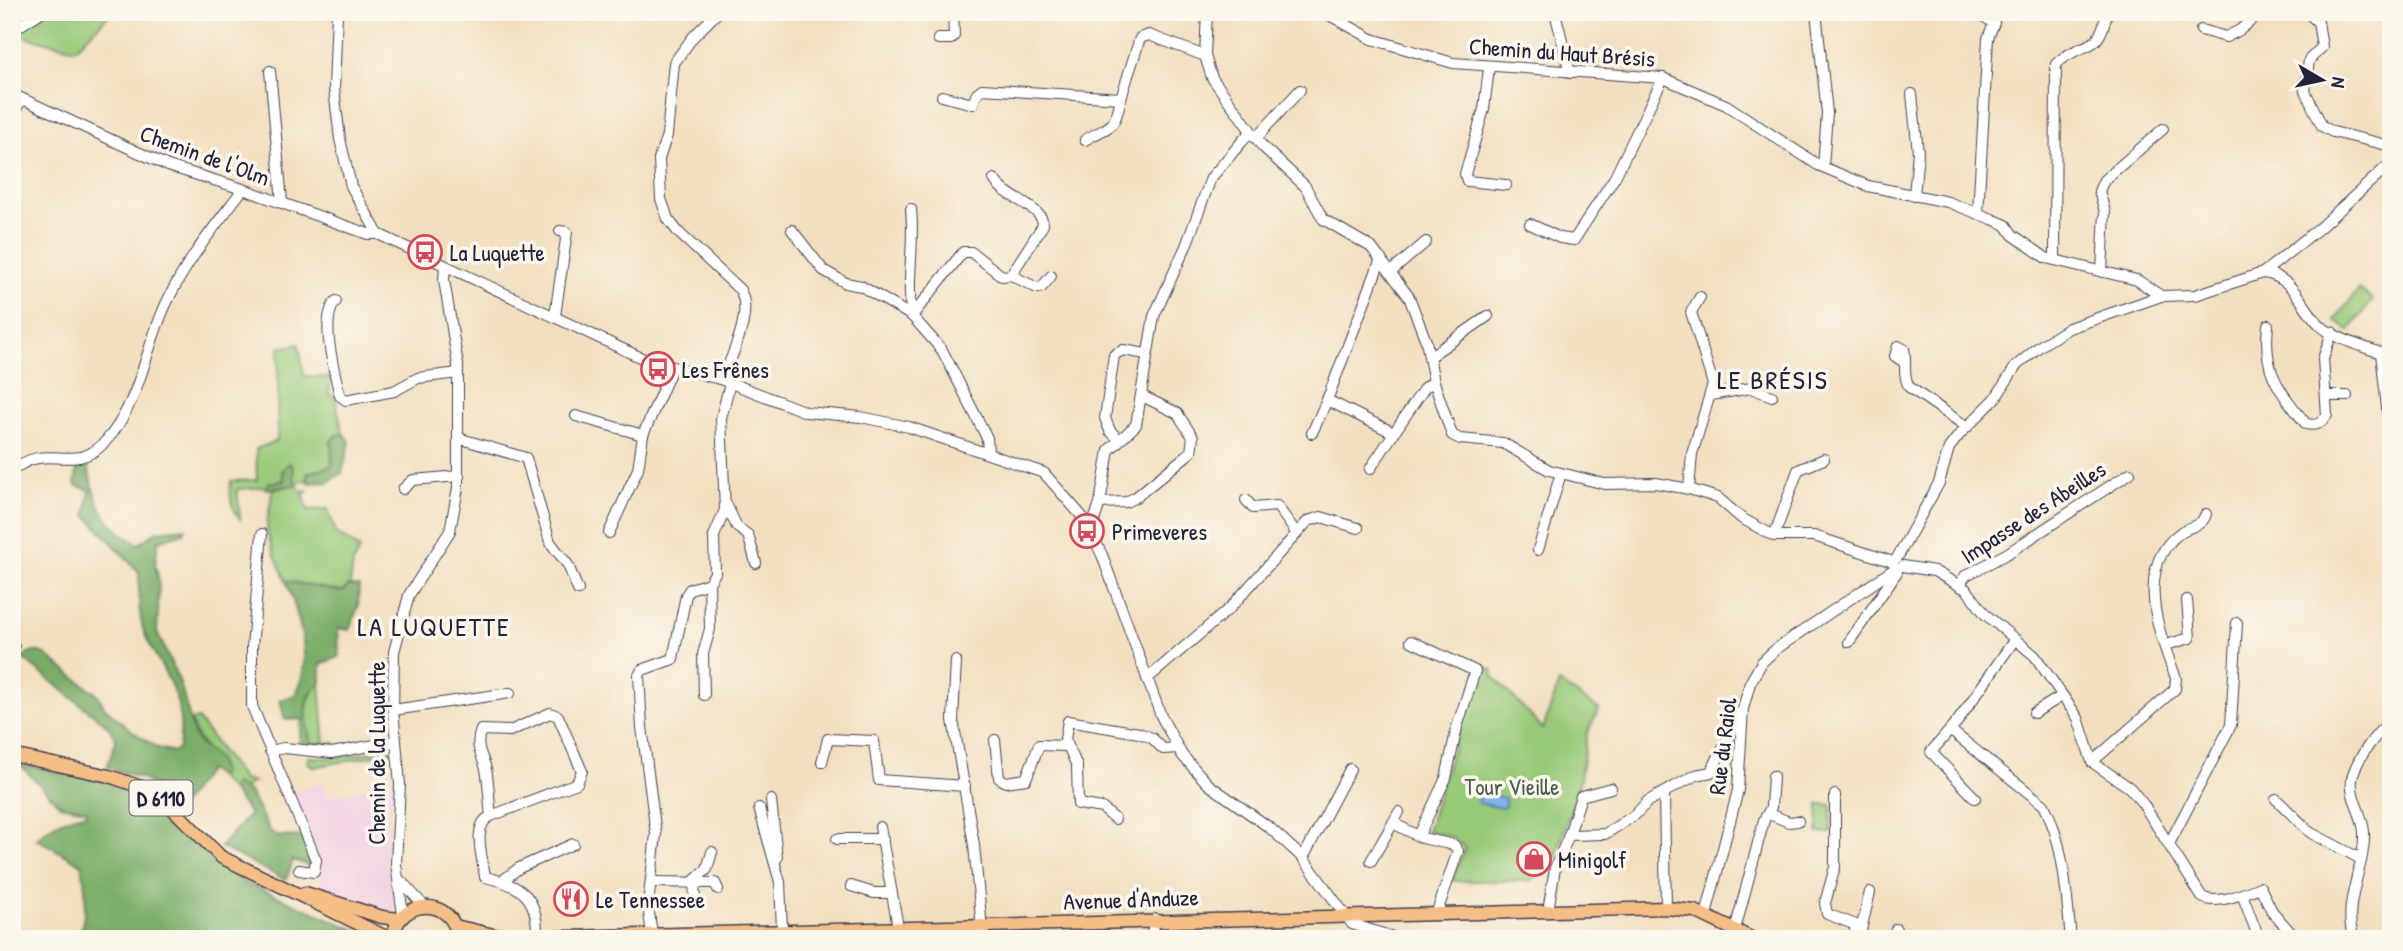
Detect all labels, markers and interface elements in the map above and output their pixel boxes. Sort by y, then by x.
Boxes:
street label: Chemin du Haut Brésis [1468,30,1656,74]
north arrow [2288,46,2358,116]
text: N [2325,76,2352,90]
street label: Chemin de l'Olm [136,117,274,193]
bus stop icon: La Luquette [406,233,444,271]
place label: La Luquette [450,237,545,268]
bus stop icon: Les Frênes [639,350,677,388]
place label: Les Frênes [682,354,769,385]
district label: LE BRÉSIS [1717,362,1829,397]
street label: Impasse des Abeilles [1954,453,2112,571]
bus stop icon: Primeveres [1068,512,1106,550]
place label: Primeveres [1112,516,1207,547]
district label: LA LUQUETTE [358,609,510,644]
street label: Chemin de la Luquette [361,661,392,845]
street label: Rue du Raiol [1701,695,1743,796]
park label: Tour Vieille [1465,771,1559,802]
road number: D 6110 [130,780,192,816]
shop icon: Minigolf [1515,840,1553,878]
place label: Minigolf [1558,844,1627,875]
restaurant icon: Le Tennessee [552,880,590,918]
street label: Avenue d'Anduze [1063,881,1199,917]
place label: Le Tennessee [596,884,705,915]

